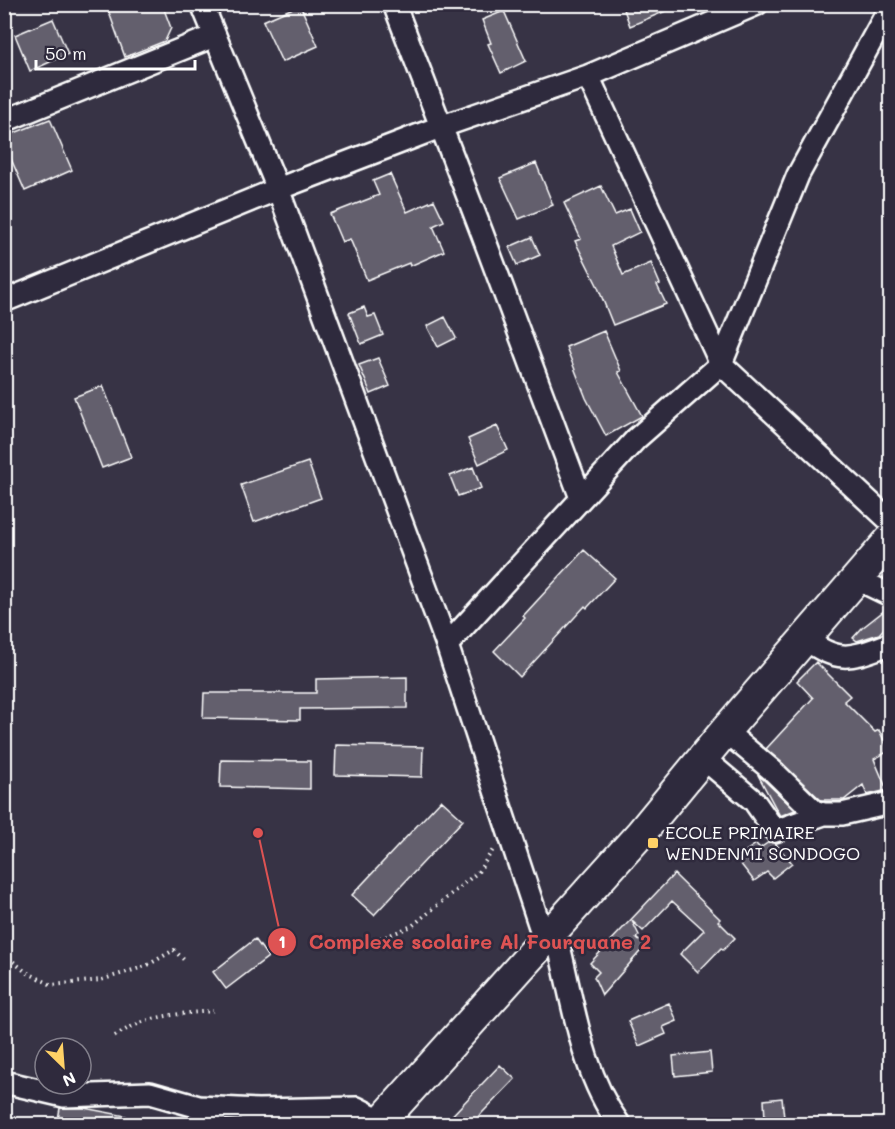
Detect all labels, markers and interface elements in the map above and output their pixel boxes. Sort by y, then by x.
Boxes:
scale bar [36,33,195,71]
text: 50 m [45,41,87,65]
place label: ECOLE PRIMAIRE WENDENMI SONDOGO [665,820,860,865]
marker: ECOLE PRIMAIRE WENDENMI SONDOGO [646,836,660,850]
callout: Complexe scolaire Al Fourquane 2 [267,923,664,961]
text: Complexe scolaire Al Fourquane 2 [309,928,651,954]
text: 1 [278,929,286,953]
north arrow [33,1036,93,1096]
text: N [60,1068,79,1092]

